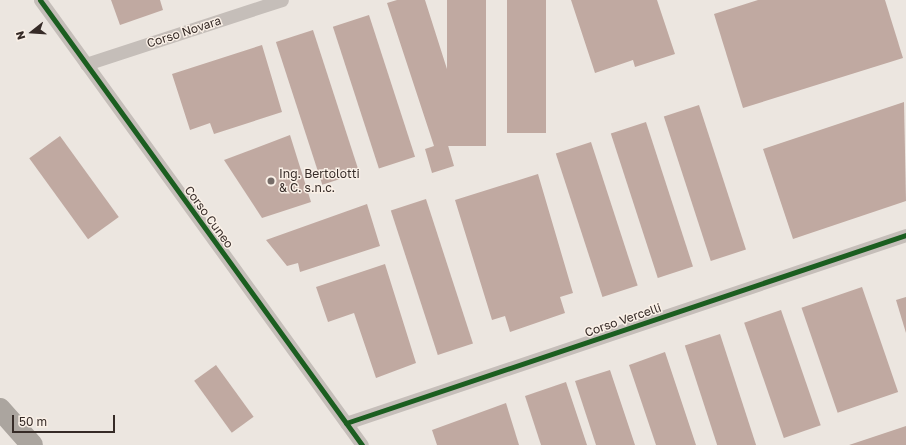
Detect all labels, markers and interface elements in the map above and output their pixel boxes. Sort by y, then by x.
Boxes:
north arrow [12,12,52,52]
street label: Corso Novara [145,13,223,51]
text: N [13,30,27,42]
place label: Ing. Bertolotti & C. s.n.c. [279,167,360,195]
marker: Ing. Bertolotti & C. s.n.c. [266,176,276,186]
street label: Corso Cuneo [182,183,236,251]
street label: Corso Vercelli [583,300,663,340]
scale bar [14,407,117,433]
text: 50 m [19,414,47,429]

